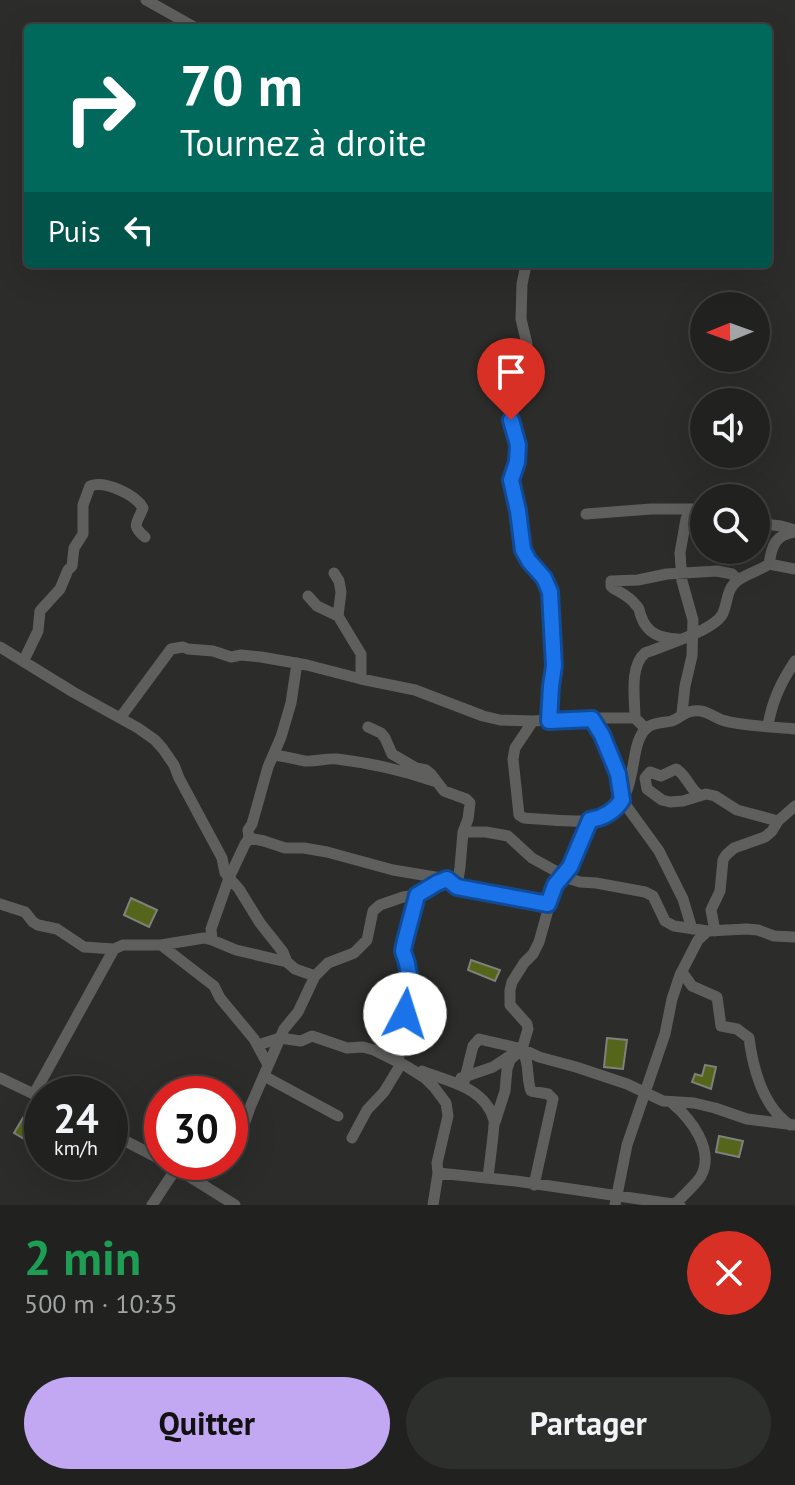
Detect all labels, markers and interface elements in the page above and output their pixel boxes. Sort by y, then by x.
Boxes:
text: 70 m [180,49,303,121]
icon: right [48,56,152,160]
text: Tournez à droite [180,119,427,166]
icon: left [117,208,161,252]
text: Puis [48,211,101,250]
north arrow [690,292,770,372]
map controls [690,292,770,564]
pin [477,338,545,420]
icon: arrive [489,350,533,394]
button: sound [690,388,770,468]
button: search [690,484,770,564]
position arrow [363,972,447,1056]
speed limit sign: 30 [144,1076,248,1180]
text: 24 [53,1092,99,1144]
text: km/h [54,1135,98,1161]
text: 2 min [24,1226,141,1288]
button: close [687,1231,771,1315]
text: 500 m · 10:35 [24,1287,178,1320]
button: Quitter [24,1377,390,1469]
button: Partager [406,1377,771,1469]

